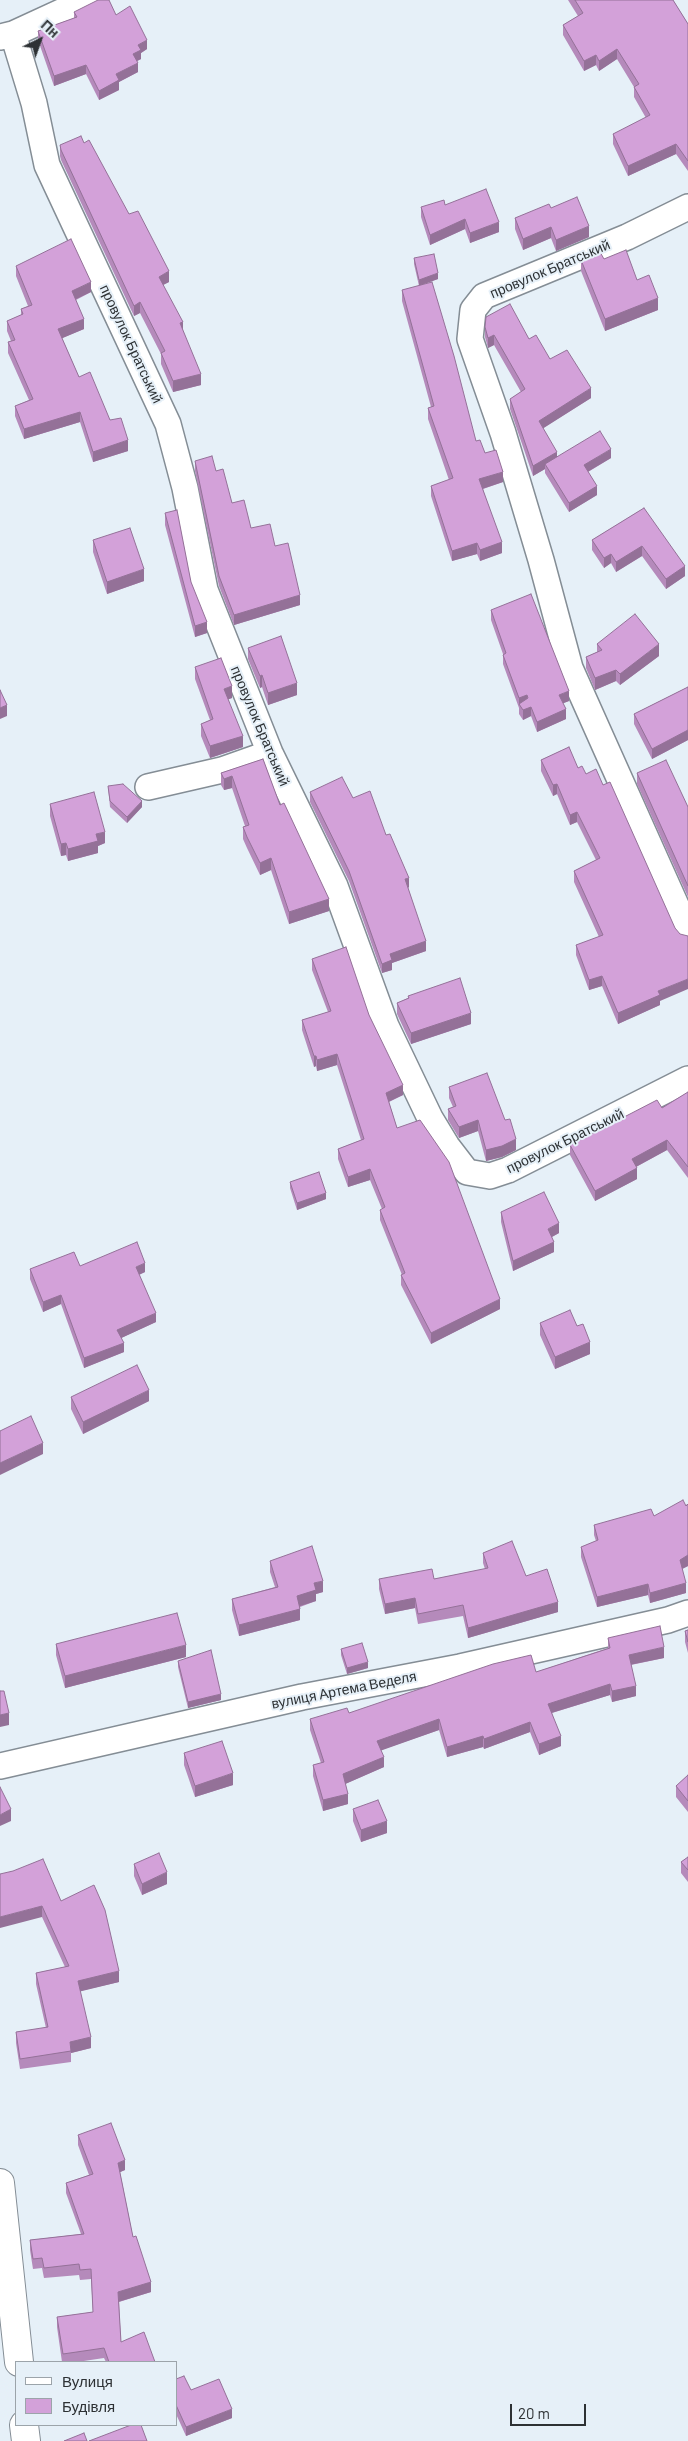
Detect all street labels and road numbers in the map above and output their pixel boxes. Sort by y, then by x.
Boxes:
street label: провулок Братський [487,236,613,302]
street label: провулок Братський [96,282,166,406]
street label: провулок Братський [227,663,293,789]
street label: провулок Братський [503,1105,627,1177]
street label: вулиця Артема Веделя [270,1668,418,1712]

